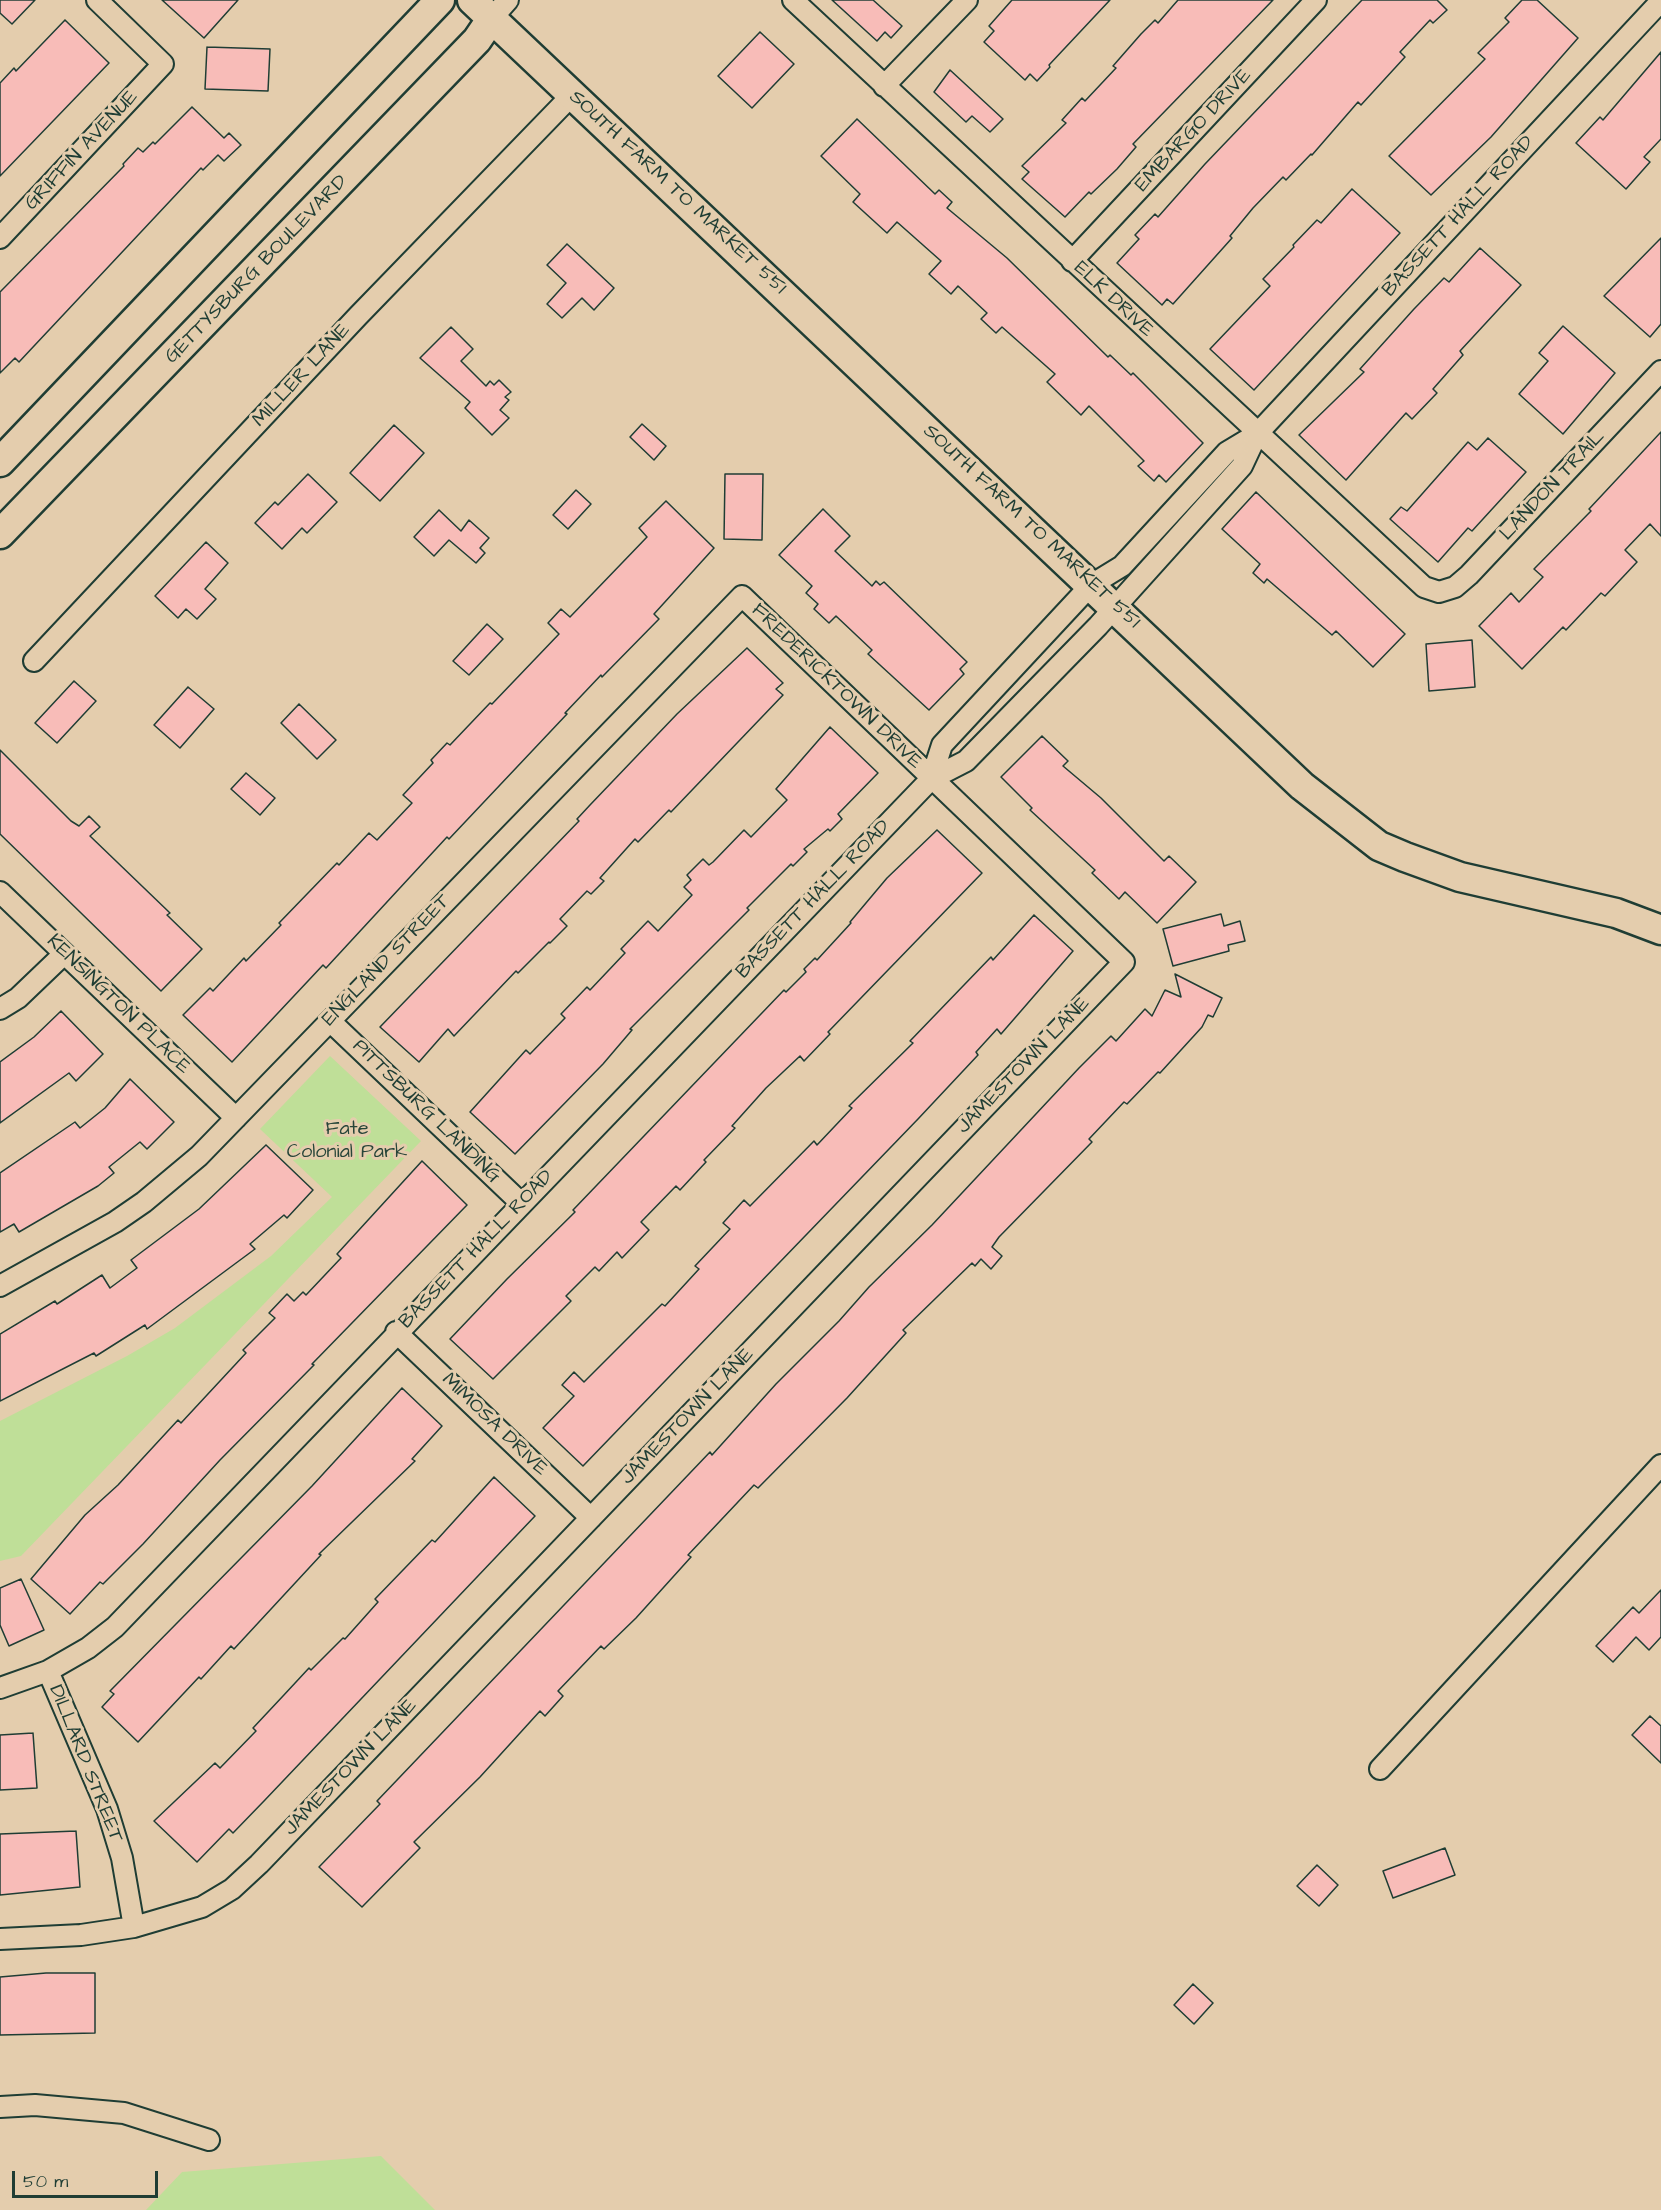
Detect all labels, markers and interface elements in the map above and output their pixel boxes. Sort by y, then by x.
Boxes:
street label: EMBARGO DRIVE [1131,64,1257,198]
street label: GRIFFIN AVENUE [20,86,144,216]
street label: SOUTH FARM TO MARKET 551 [563,86,791,300]
street label: BASSETT HALL ROAD [1378,131,1540,303]
street label: GETTYSBURG BOULEVARD [161,171,353,369]
street label: ELK DRIVE [1068,257,1158,343]
street label: MILLER LANE [248,319,356,433]
street label: SOUTH FARM TO MARKET 551 [917,420,1145,634]
street label: LANDON TRAIL [1496,426,1610,546]
street label: FREDERICKTOWN DRIVE [746,599,926,775]
street label: BASSETT HALL ROAD [732,816,896,984]
street label: ENGLAND STREET [318,890,456,1032]
street label: KENSINGTON PLACE [41,930,195,1080]
street label: JAMESTOWN LANE [953,993,1095,1139]
street label: PITTSBURG LANDING [347,1035,505,1189]
park label: Fate Colonial Park [287,1118,407,1165]
street label: BASSETT HALL ROAD [395,1166,559,1334]
street label: JAMESTOWN LANE [617,1344,759,1490]
street label: MIMOSA DRIVE [436,1369,552,1481]
street label: DILLARD STREET [43,1682,127,1846]
street label: JAMESTOWN LANE [280,1695,422,1841]
scale bar [15,2159,160,2197]
text: 50 m [23,2169,68,2194]

